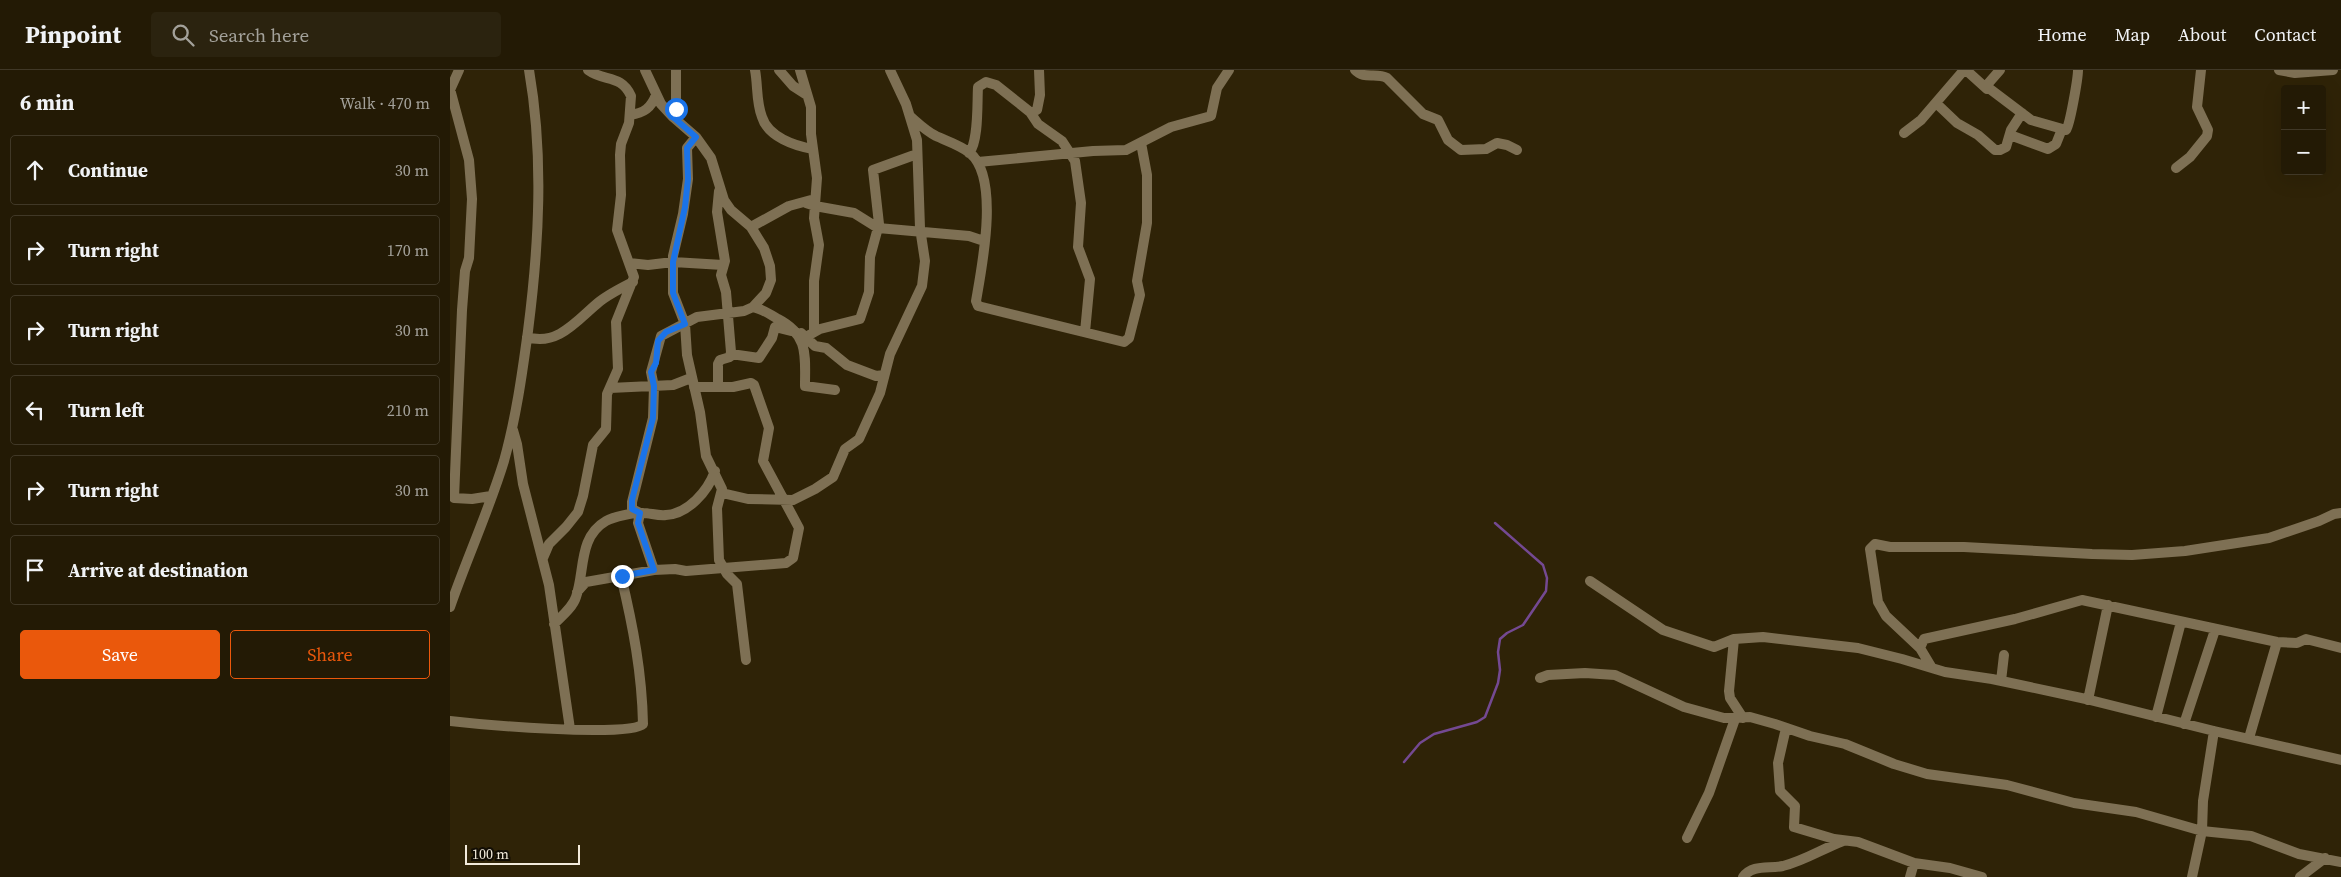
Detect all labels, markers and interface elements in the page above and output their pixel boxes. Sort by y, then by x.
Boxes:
search box [151,12,501,57]
text: Pinpoint [25,18,121,51]
icon: search [169,21,197,49]
text: Search here [209,22,309,48]
text: Home [2038,22,2087,47]
text: Map [2115,22,2150,47]
text: About [2178,22,2226,47]
text: Contact [2254,22,2316,47]
map controls [2281,85,2326,175]
button: + [2281,85,2326,130]
text: 6 min [20,88,75,117]
text: Walk · 470 m [340,92,430,114]
route start [665,98,688,121]
button: − [2281,130,2326,175]
icon: ahead [21,156,49,184]
text: Continue [68,157,148,183]
text: 30 m [395,159,429,181]
icon: right [21,236,49,264]
text: Turn right [68,237,159,263]
text: 170 m [387,239,429,261]
icon: right [21,316,49,344]
text: Turn right [68,317,159,343]
text: 30 m [395,319,429,341]
icon: left [21,396,49,424]
text: Turn left [68,397,144,423]
text: 210 m [387,399,429,421]
icon: right [21,476,49,504]
text: Turn right [68,477,159,503]
text: 30 m [395,479,429,501]
icon: arrive [21,556,49,584]
text: Arrive at destination [68,557,248,583]
route end [611,565,634,588]
button: Save [20,630,220,679]
button: Share [230,630,430,679]
scale bar [465,842,580,865]
text: 100 m [472,844,509,864]

